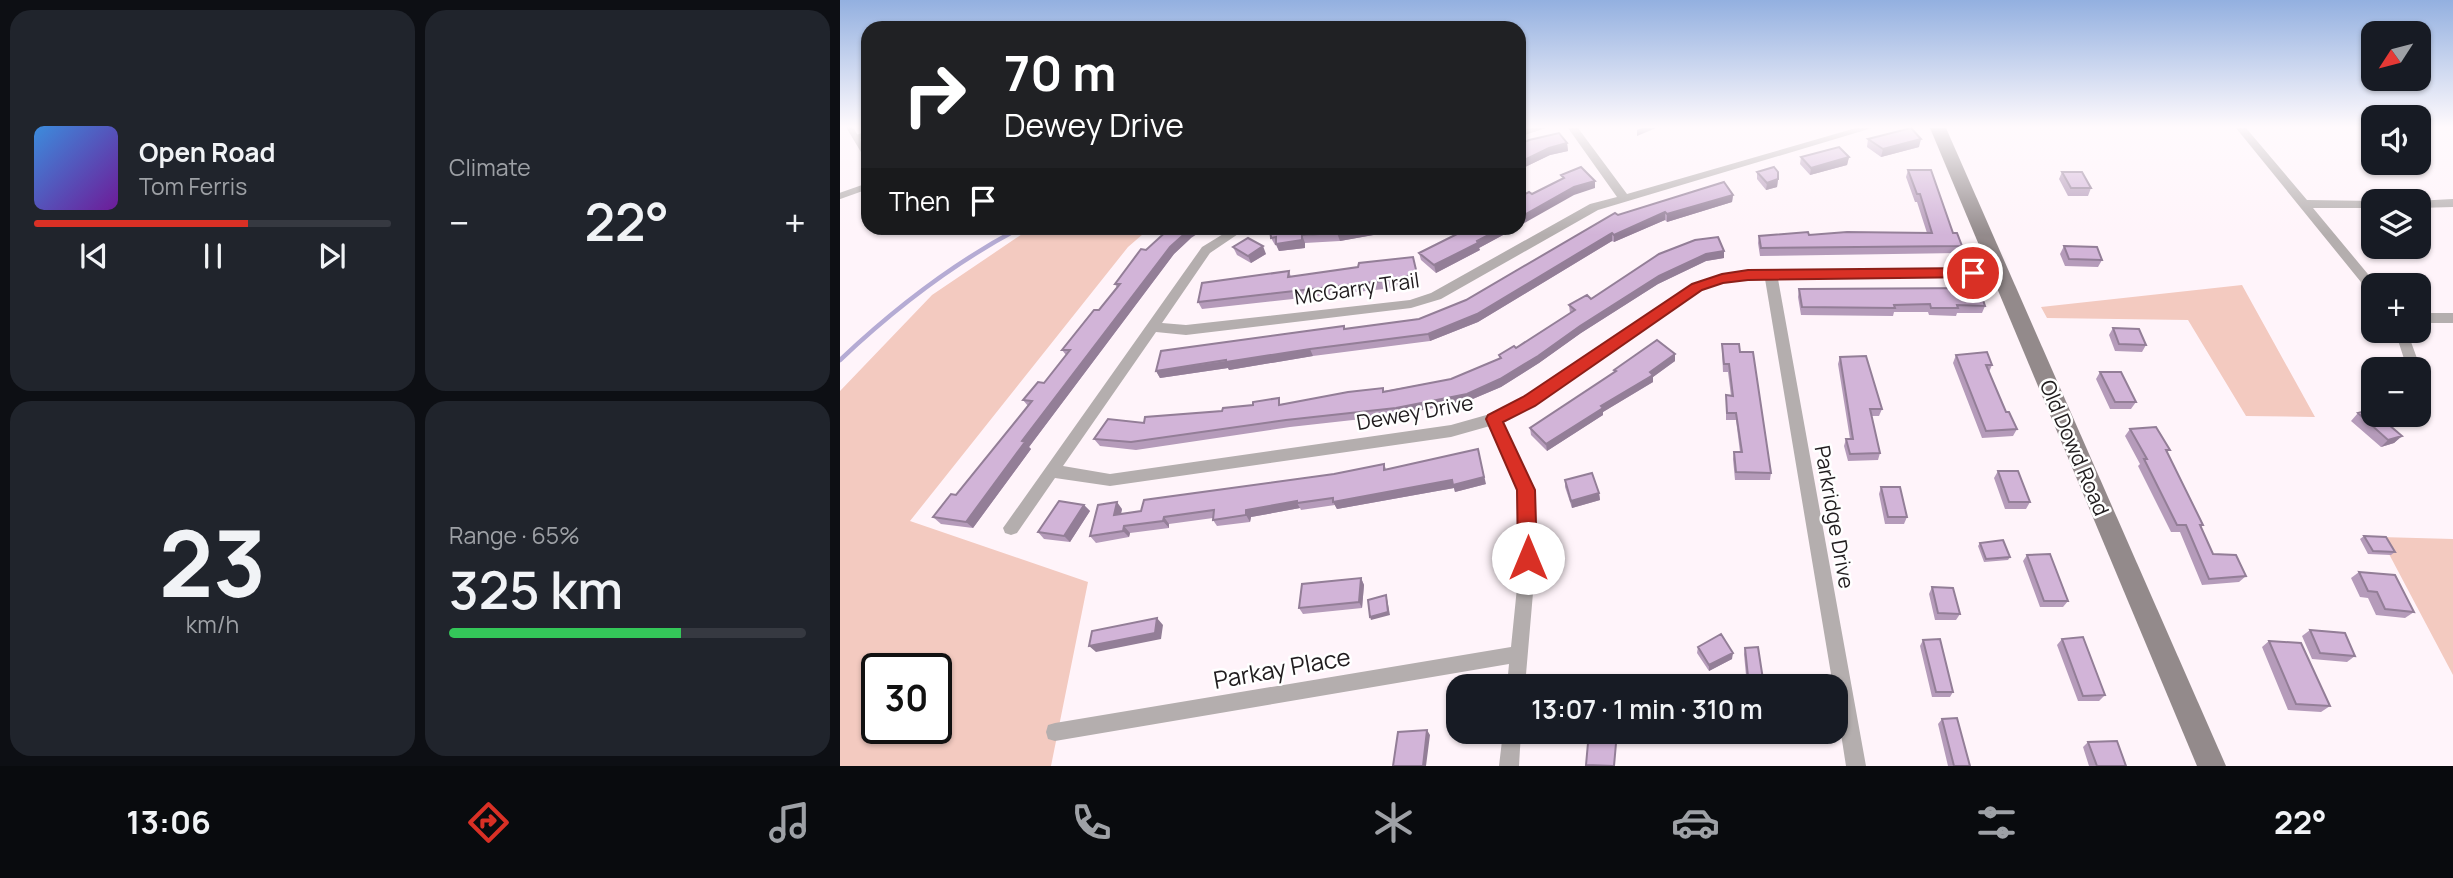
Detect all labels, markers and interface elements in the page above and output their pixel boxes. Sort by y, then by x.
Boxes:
north arrow [2361,21,2431,91]
map controls [2361,21,2431,427]
text: 70 m [1004,39,1116,106]
icon: right [889,49,980,140]
text: Dewey Drive [1004,103,1184,147]
button: sound [2361,105,2431,175]
text: Open Road [139,134,275,170]
text: Climate [449,151,531,183]
text: Tom Ferris [139,170,247,202]
icon: arrive [964,182,1002,220]
text: Then [889,183,950,219]
text: 22° [585,186,669,257]
button: layers [2361,189,2431,259]
text: − [449,196,470,248]
text: + [784,196,806,248]
icon: previous [75,237,113,275]
icon: pause [194,237,232,275]
icon: next [313,237,351,275]
pin [1943,243,2003,303]
icon: arrive [1954,254,1992,292]
street label: McGarry Trail [1292,265,1421,311]
button: + [2361,273,2431,343]
button: − [2361,357,2431,427]
street label: Old Dowd Road [2034,375,2116,520]
street label: Dewey Drive [1354,388,1475,436]
street label: Parkridge Drive [1809,443,1861,591]
text: 23 [159,500,266,624]
text: Range · 65% [449,519,580,551]
position arrow [1491,521,1565,595]
text: 325 km [449,554,623,625]
text: km/h [186,608,239,640]
street label: Parkay Place [1211,639,1353,696]
speed limit sign: 30 [861,653,952,744]
text: 13:07 · 1 min · 310 m [1531,691,1763,727]
icon: directions [464,798,513,847]
icon: music [765,798,814,847]
icon: phone [1067,798,1116,847]
icon: climate [1369,798,1418,847]
icon: car [1671,798,1720,847]
icon: filters [1972,798,2021,847]
text: 13:06 [126,800,211,844]
text: 22° [2274,800,2327,844]

